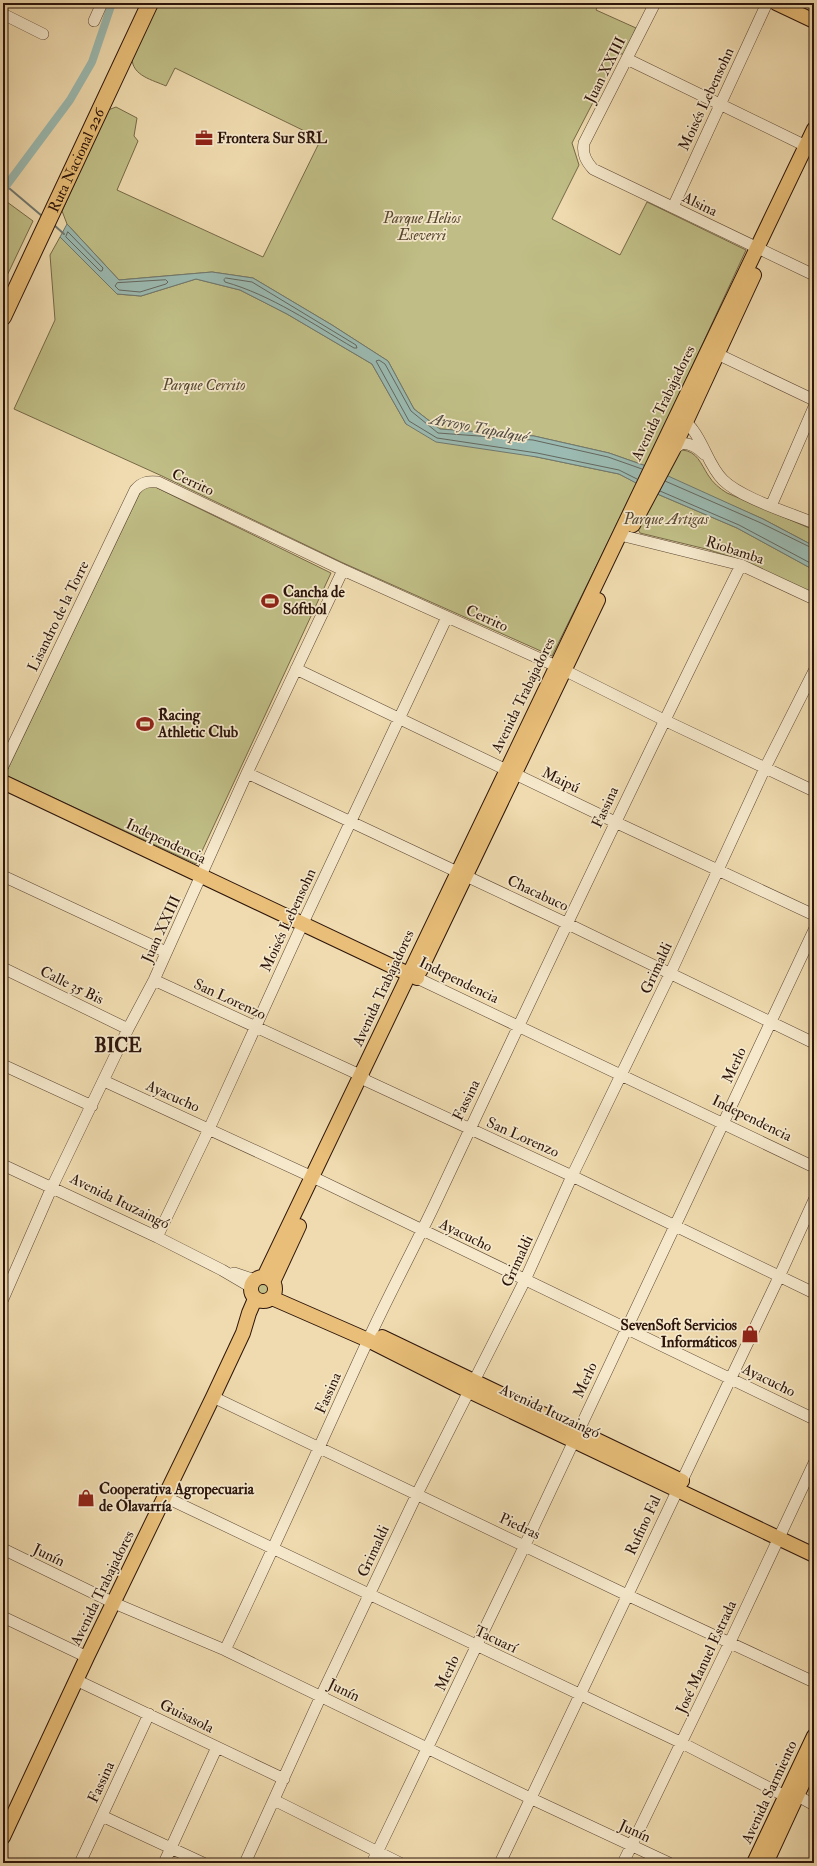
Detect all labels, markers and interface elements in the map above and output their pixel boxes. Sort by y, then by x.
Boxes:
street label: Juan XXIII [580,34,631,108]
street label: Moisés Lebensohn [674,44,739,154]
street label: Ruta Nacional 226 [44,104,110,216]
office icon: Frontera Sur SRL [194,128,214,148]
place label: Frontera Sur SRL [217,129,327,148]
street label: Alsina [678,187,721,221]
park label: Parque Helios Eseverri [382,209,462,245]
street label: Avenida Trabajadores [627,342,700,465]
park label: Parque Cerrito [161,376,246,395]
water label: Arroyo Tapalqué [426,408,532,448]
street label: Cerrito [169,464,217,500]
park label: Parque Artigas [622,510,709,529]
street label: Riobamba [703,532,767,569]
street label: Lisandro de la Torre [23,558,94,675]
place label: Cancha de Sóftbol [283,583,345,619]
sports icon: Cancha de Sóftbol [260,591,280,611]
street label: Cerrito [463,601,511,636]
street label: Avenida Trabajadores [487,634,560,757]
place label: Racing Athletic Club [157,706,239,742]
sports icon: Racing Athletic Club [135,714,155,734]
street label: Maipú [538,763,583,799]
street label: Fassina [588,783,624,831]
street label: Independencia [122,815,210,870]
street label: Moisés Lebensohn [256,865,321,975]
street label: Chacabuco [504,871,571,916]
street label: Juan XXIII [137,893,186,967]
street label: Avenida Trabajadores [348,927,419,1050]
street label: Grimaldi [636,939,677,997]
street label: Independencia [415,953,503,1009]
street label: Calle 35 Bis [37,962,107,1009]
street label: San Lorenzo [191,974,269,1024]
district label: BICE [94,1034,142,1058]
street label: Merlo [718,1044,751,1086]
street label: Ayacucho [142,1076,203,1117]
street label: Fassina [448,1076,485,1124]
street label: Independencia [708,1091,796,1147]
street label: San Lorenzo [483,1113,562,1162]
street label: Avenida Ituzaingó [66,1169,173,1234]
street label: Ayacucho [435,1214,496,1256]
street label: Grimaldi [497,1232,538,1290]
place label: SevenSoft Servicios Informáticos [621,1316,737,1352]
shop icon: SevenSoft Servicios Informáticos [740,1324,760,1344]
street label: Merlo [569,1359,602,1401]
street label: Ayacucho [738,1359,799,1401]
street label: Fassina [311,1369,346,1417]
street label: Avenida Ituzaingó [496,1380,603,1443]
place label: Cooperativa Agropecuaria de Olavarría [99,1480,255,1516]
shop icon: Cooperativa Agropecuaria de Olavarría [76,1488,96,1508]
street label: Rufino Fal [621,1492,666,1558]
street label: Piedras [496,1509,543,1544]
street label: Grimaldi [353,1522,394,1580]
street label: Avenida Trabajadores [66,1527,139,1650]
street label: Junín [28,1539,68,1572]
street label: José Manuel Estrada [671,1597,742,1718]
street label: Tacuarí [471,1621,521,1658]
street label: Merlo [431,1652,464,1694]
street label: Junín [323,1674,363,1707]
street label: Guisasola [157,1695,218,1738]
street label: Avenida Sarmiento [737,1738,802,1848]
street label: Fassina [84,1758,120,1806]
street label: Junín [614,1815,654,1848]

